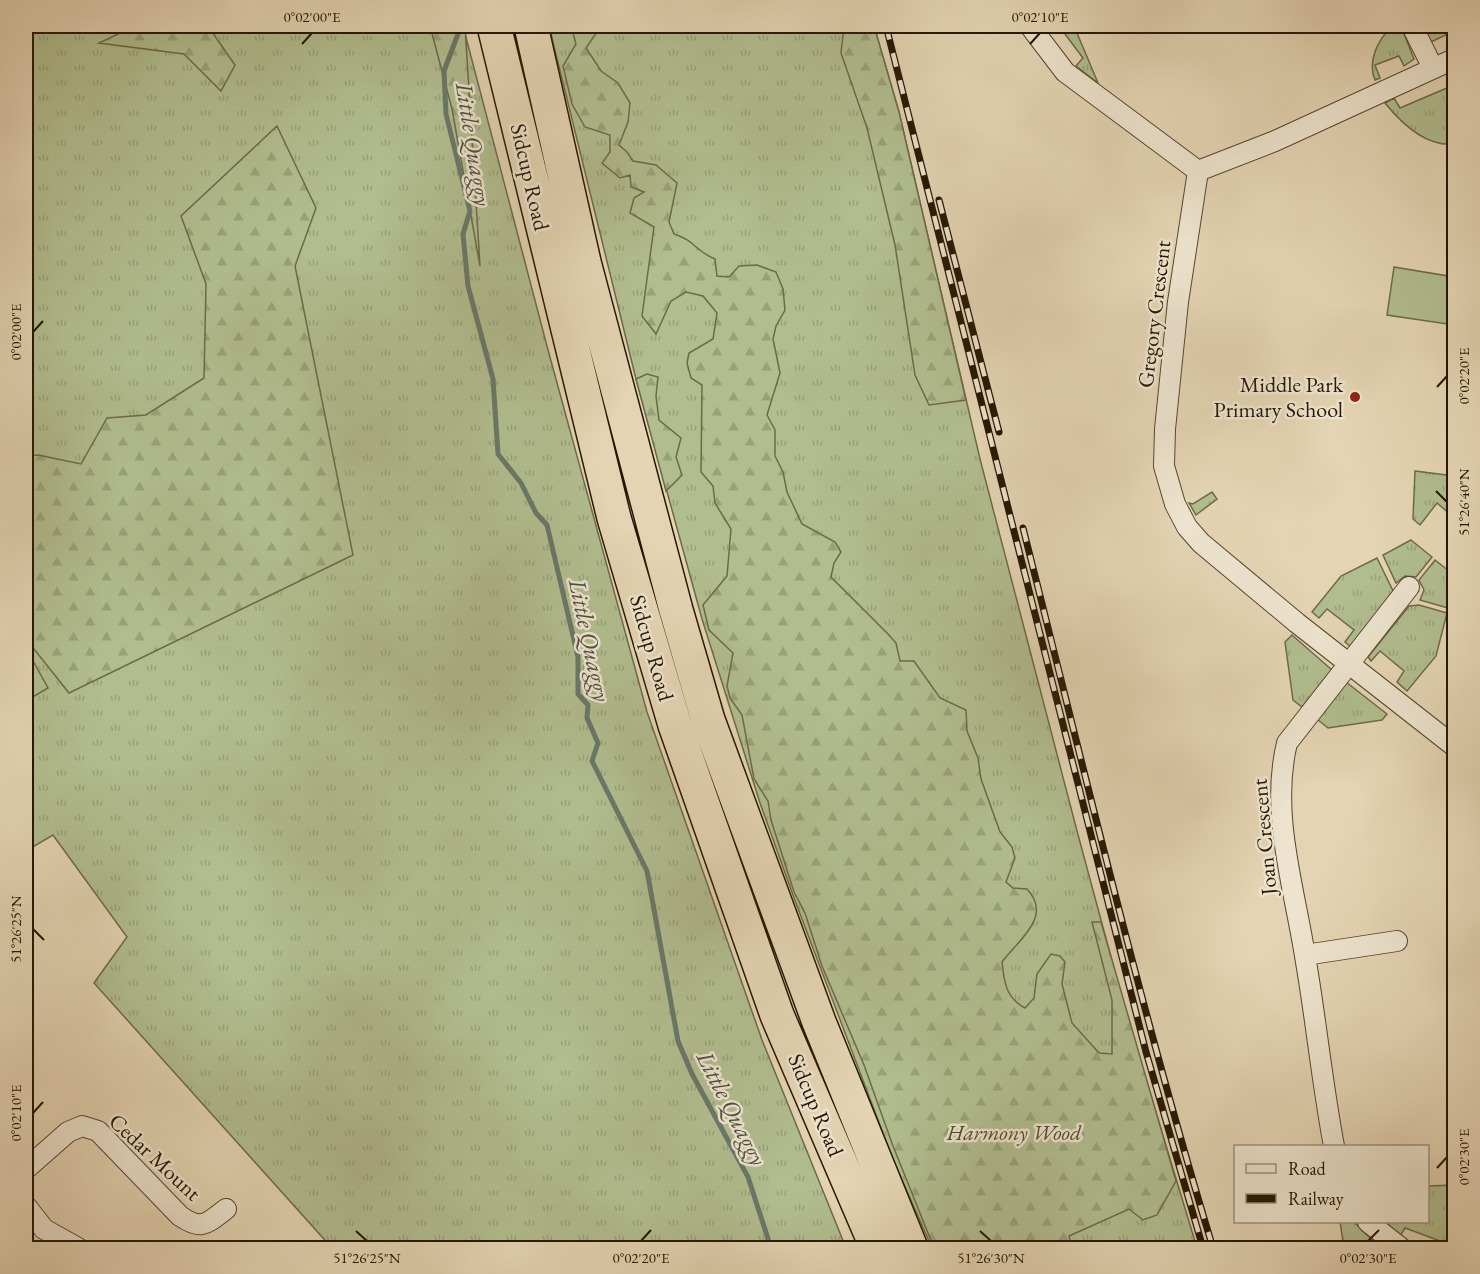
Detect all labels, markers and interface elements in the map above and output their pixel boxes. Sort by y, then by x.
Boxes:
text: 0°02'00"E [284,7,341,26]
text: 0°02'10"E [1012,7,1069,26]
water label: Little Quaggy [449,79,499,208]
street label: Sidcup Road [504,121,557,234]
street label: Gregory Crescent [1131,239,1177,389]
text: 0°02'00"E [6,303,25,360]
text: 0°02'20"E [1454,347,1473,404]
place label: Middle Park Primary School [1214,370,1344,424]
marker: Middle Park Primary School [1348,390,1362,404]
text: 51°26'40"N [1454,468,1473,536]
water label: Little Quaggy [562,575,618,704]
street label: Sidcup Road [623,592,681,705]
street label: Joan Crescent [1244,777,1284,899]
text: 51°26'25"N [6,895,25,963]
water label: Little Quaggy [689,1045,774,1171]
street label: Sidcup Road [781,1049,851,1162]
text: 0°02'10"E [6,1084,25,1141]
street label: Cedar Mount [103,1107,207,1207]
park label: Harmony Wood [946,1118,1082,1147]
text: 0°02'30"E [1454,1128,1473,1185]
legend [1234,1145,1429,1223]
text: Road [1288,1157,1327,1180]
text: Railway [1288,1187,1344,1210]
text: 51°26'25"N [333,1248,401,1267]
text: 0°02'20"E [613,1248,670,1267]
text: 51°26'30"N [957,1248,1025,1267]
text: 0°02'30"E [1340,1248,1397,1267]

